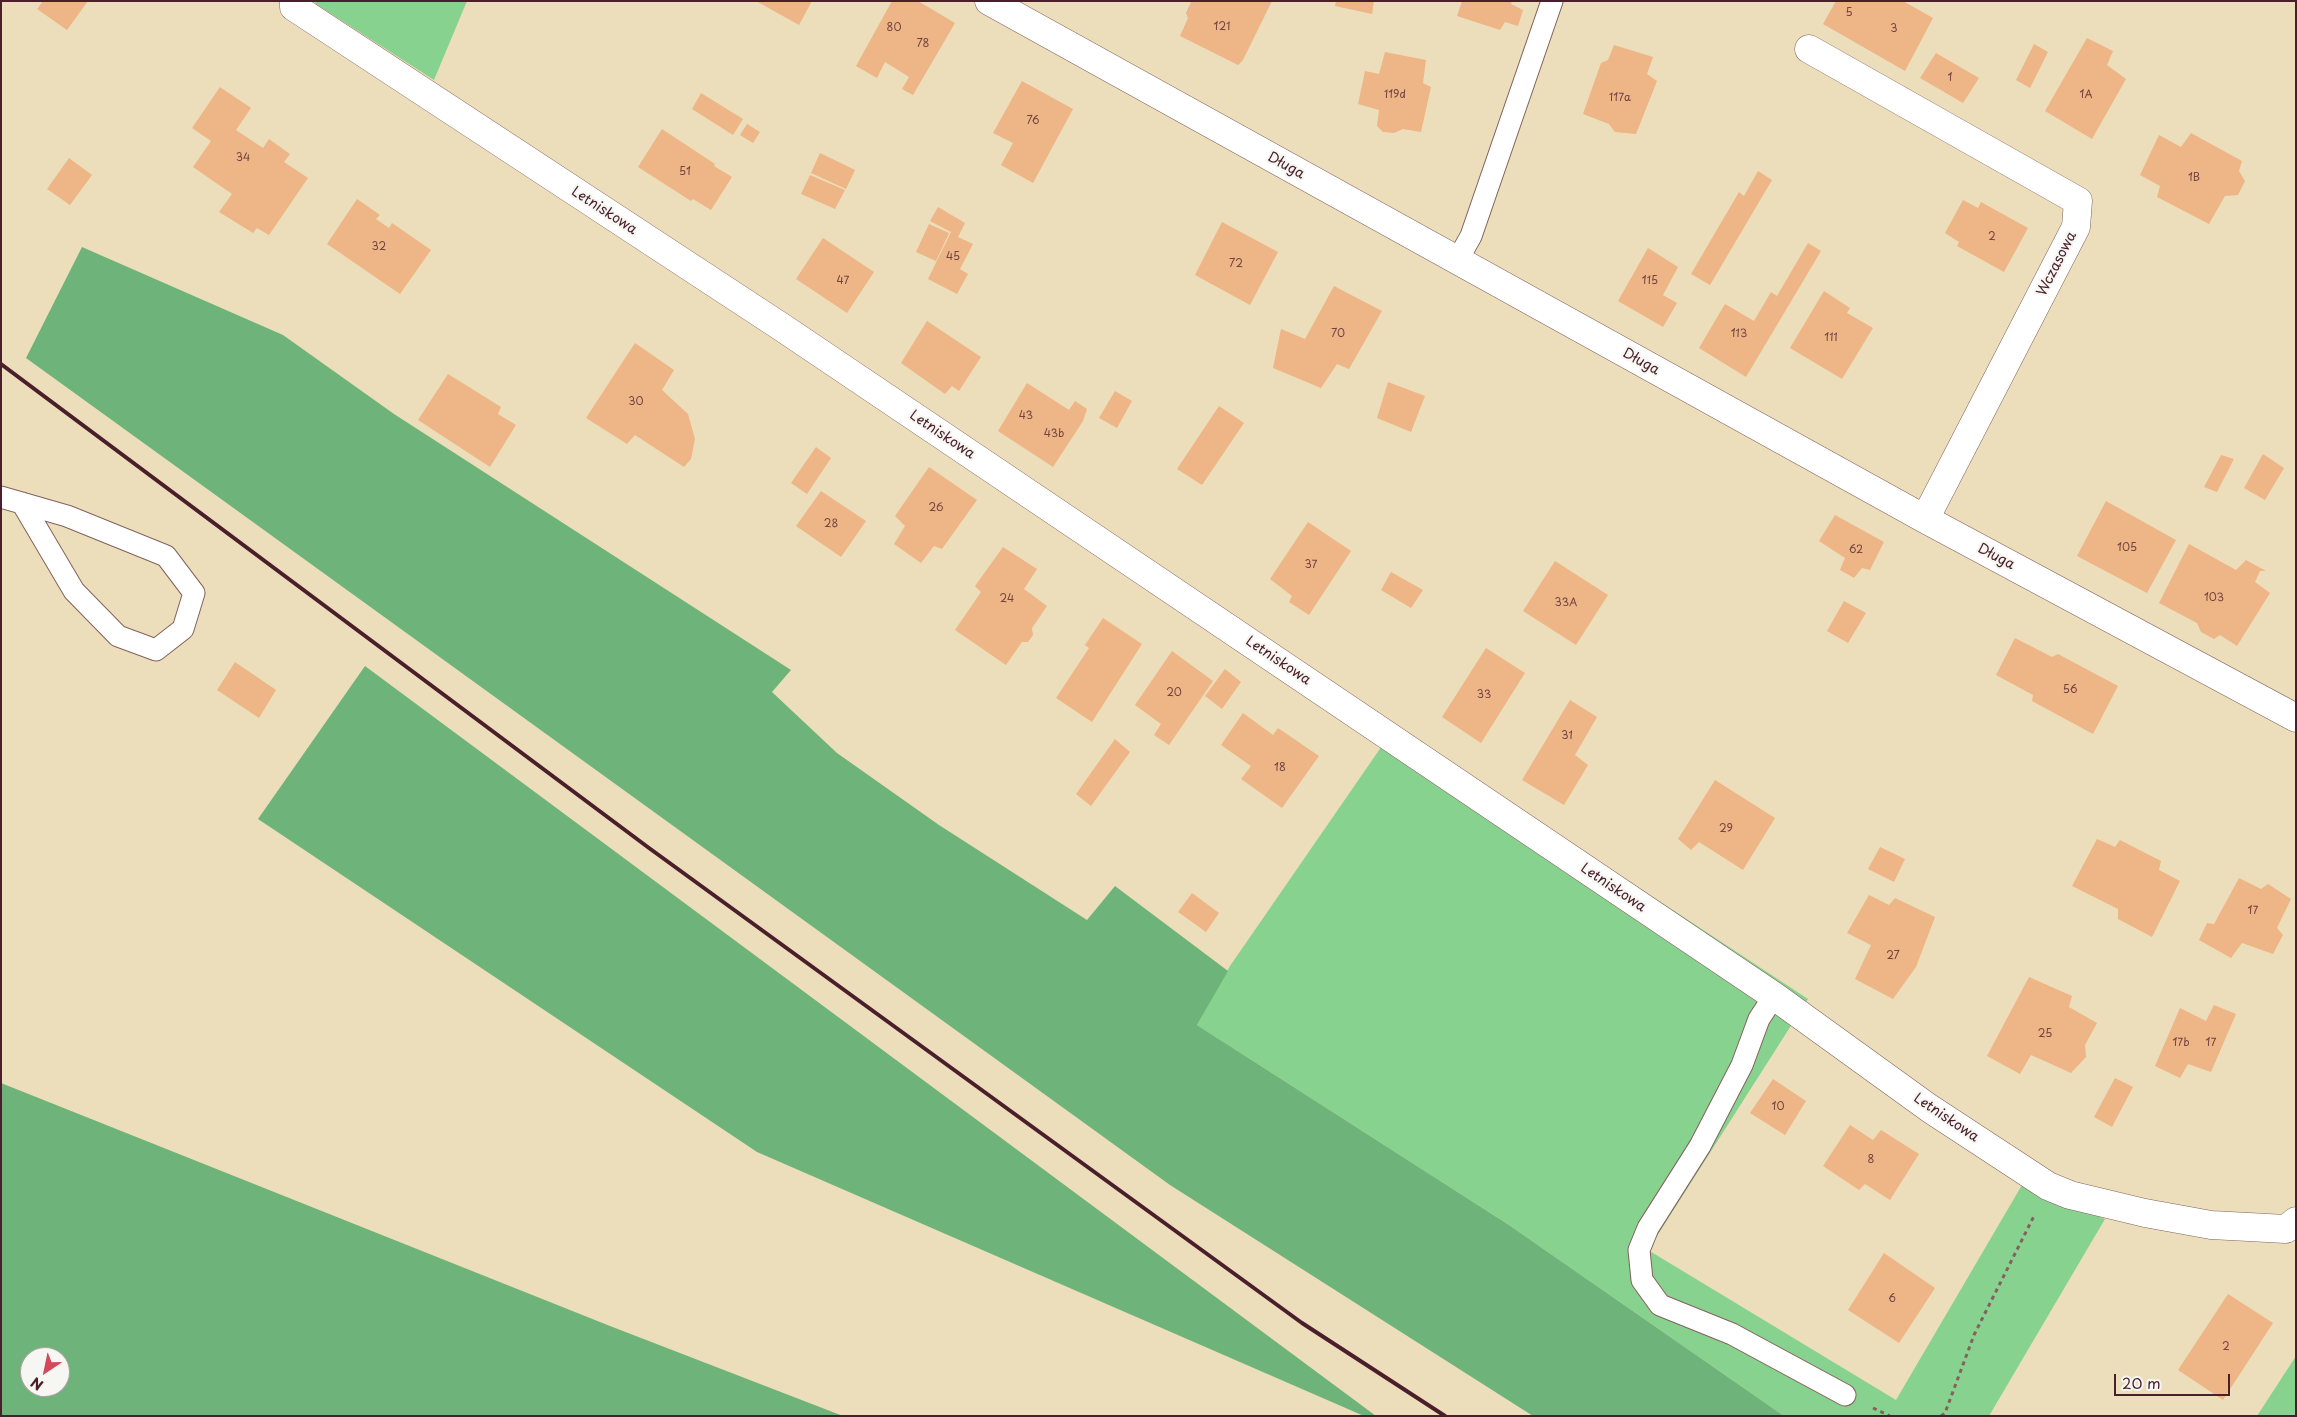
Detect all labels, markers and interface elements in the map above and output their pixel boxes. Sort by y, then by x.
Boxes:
house number: 5 [1845,6,1853,20]
house number: 121 [1214,20,1230,34]
house number: 80 [887,21,901,35]
house number: 3 [1890,22,1898,36]
house number: 78 [917,37,929,51]
house number: 1 [1948,71,1952,85]
house number: 119d [1384,88,1406,102]
house number: 1A [2080,88,2092,102]
house number: 117a [1609,91,1631,105]
house number: 76 [1026,114,1040,128]
street label: Długa [1265,149,1307,183]
house number: 34 [236,151,250,165]
house number: 51 [679,165,691,179]
house number: 1B [2188,171,2200,185]
street label: Letniskowa [568,184,640,238]
street label: Wczasowa [2034,229,2080,299]
house number: 2 [1988,230,1996,244]
house number: 32 [372,240,386,254]
house number: 45 [946,250,960,264]
house number: 72 [1229,257,1243,271]
house number: 47 [837,274,849,288]
house number: 115 [1642,274,1658,288]
house number: 70 [1331,327,1345,341]
house number: 113 [1731,327,1747,341]
house number: 111 [1824,331,1838,345]
street label: Długa [1620,345,1662,379]
house number: 30 [628,395,644,409]
street label: Letniskowa [906,407,978,463]
house number: 43 [1019,409,1033,423]
house number: 43b [1044,427,1064,441]
house number: 26 [928,501,944,515]
house number: 28 [824,517,838,531]
street label: Długa [1975,540,2017,574]
house number: 105 [2117,541,2137,555]
house number: 62 [1849,543,1863,557]
house number: 37 [1305,558,1317,572]
house number: 103 [2204,591,2224,605]
house number: 24 [1000,592,1014,606]
house number: 33A [1555,596,1577,610]
street label: Letniskowa [1242,633,1314,689]
house number: 56 [2063,683,2077,697]
house number: 20 [1166,686,1182,700]
house number: 33 [1477,688,1491,702]
house number: 31 [1561,729,1573,743]
house number: 18 [1274,761,1286,775]
house number: 29 [1719,822,1733,836]
street label: Letniskowa [1577,860,1649,916]
house number: 17 [2248,904,2258,918]
house number: 27 [1886,949,1900,963]
house number: 25 [2038,1027,2052,1041]
house number: 17b [2172,1036,2190,1050]
house number: 17 [2206,1036,2216,1050]
street label: Letniskowa [1910,1090,1982,1146]
house number: 10 [1772,1100,1784,1114]
house number: 8 [1868,1153,1874,1167]
house number: 6 [1888,1292,1896,1306]
house number: 2 [2222,1340,2230,1354]
north arrow [20,1347,70,1397]
scale bar [2117,1364,2233,1396]
text: 20 m [2122,1371,2161,1394]
text: N [26,1372,47,1396]

